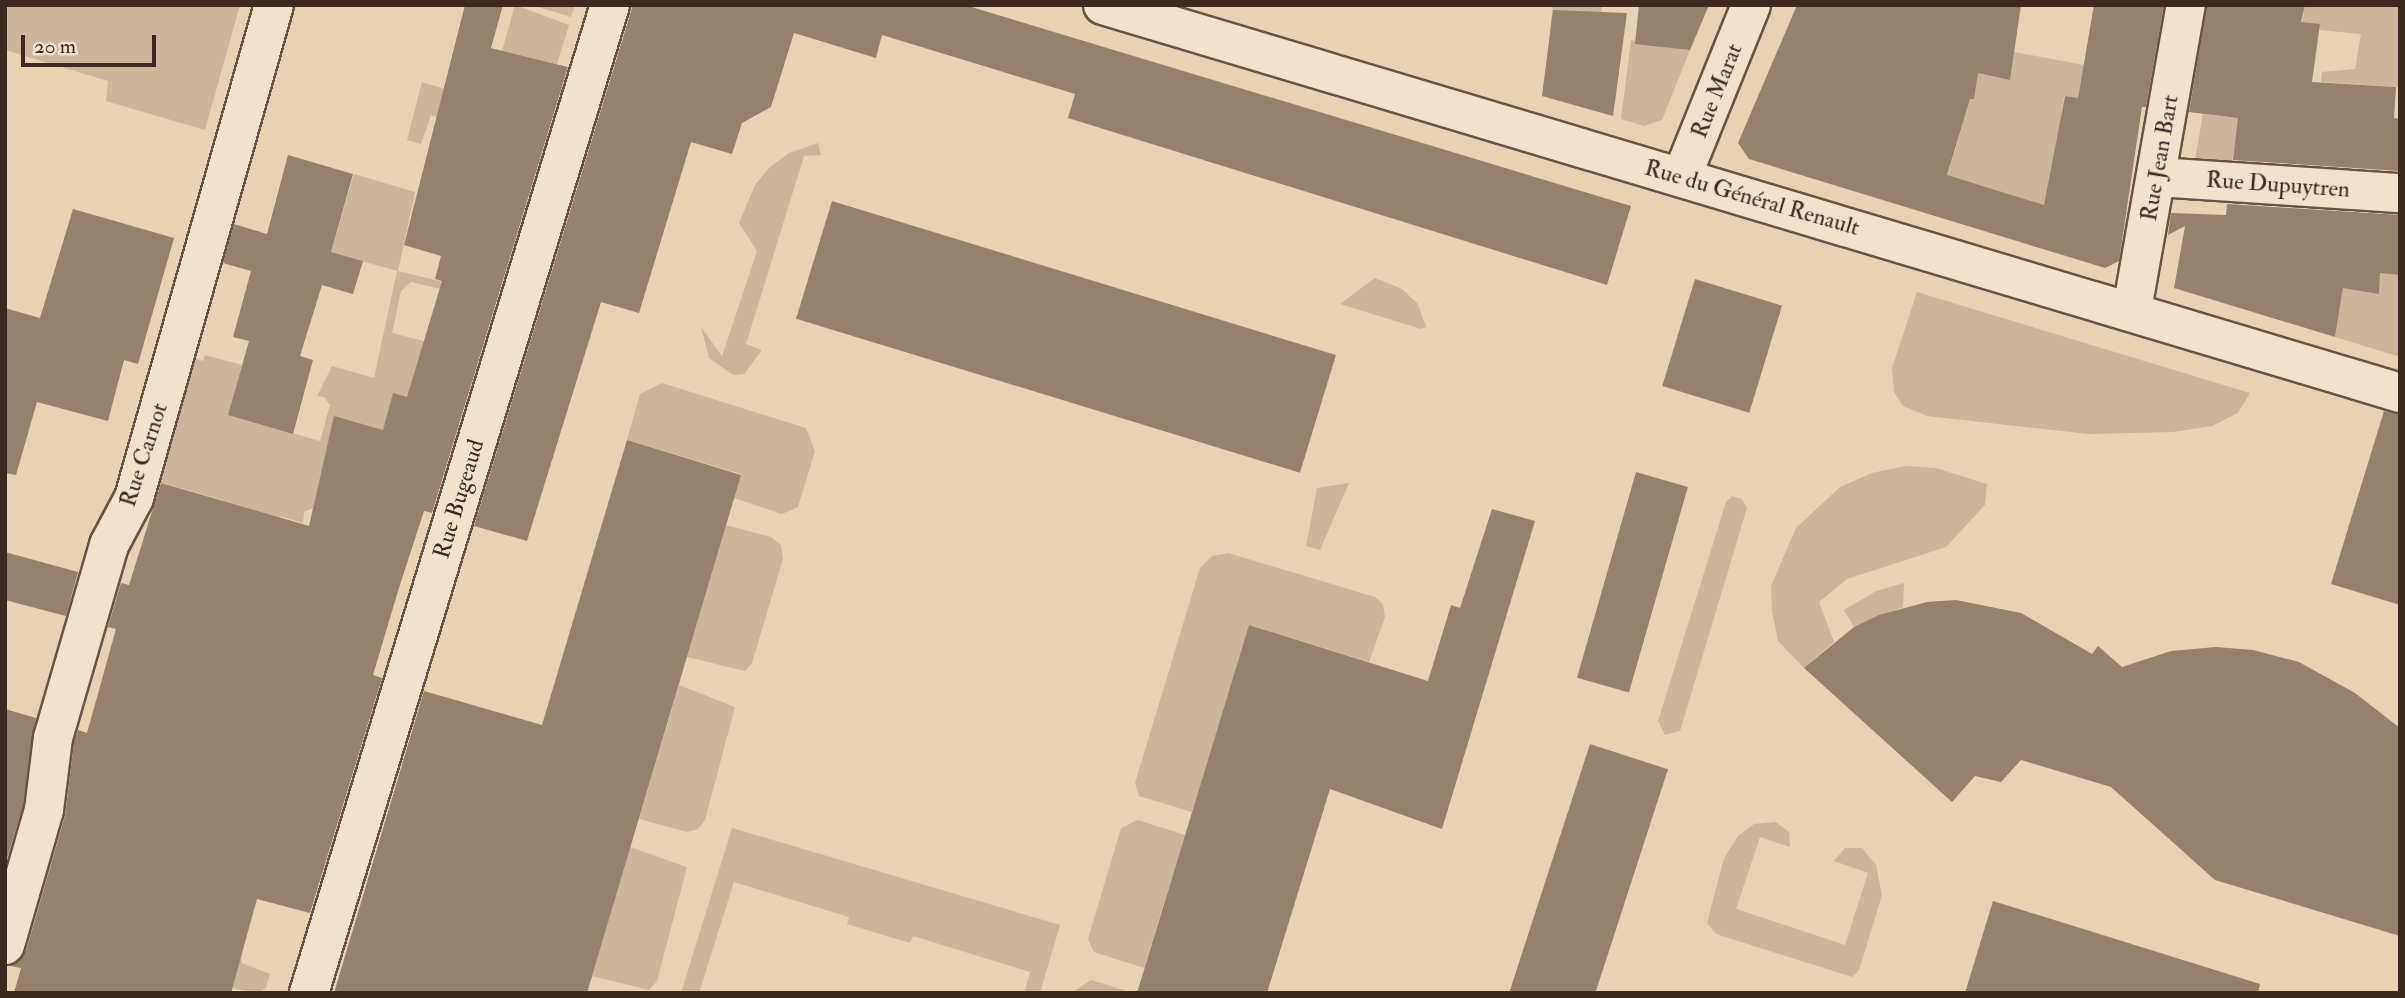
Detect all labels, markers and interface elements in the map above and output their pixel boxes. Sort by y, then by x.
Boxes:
scale bar [24,21,159,65]
text: 20 m [34,33,76,60]
street label: Rue Marat [1686,40,1748,142]
street label: Rue Jean Bart [2135,93,2185,223]
street label: Rue du Général Renault [1641,154,1863,242]
street label: Rue Dupuytren [2205,166,2351,204]
street label: Rue Carnot [114,400,174,510]
street label: Rue Bugeaud [428,436,490,562]

